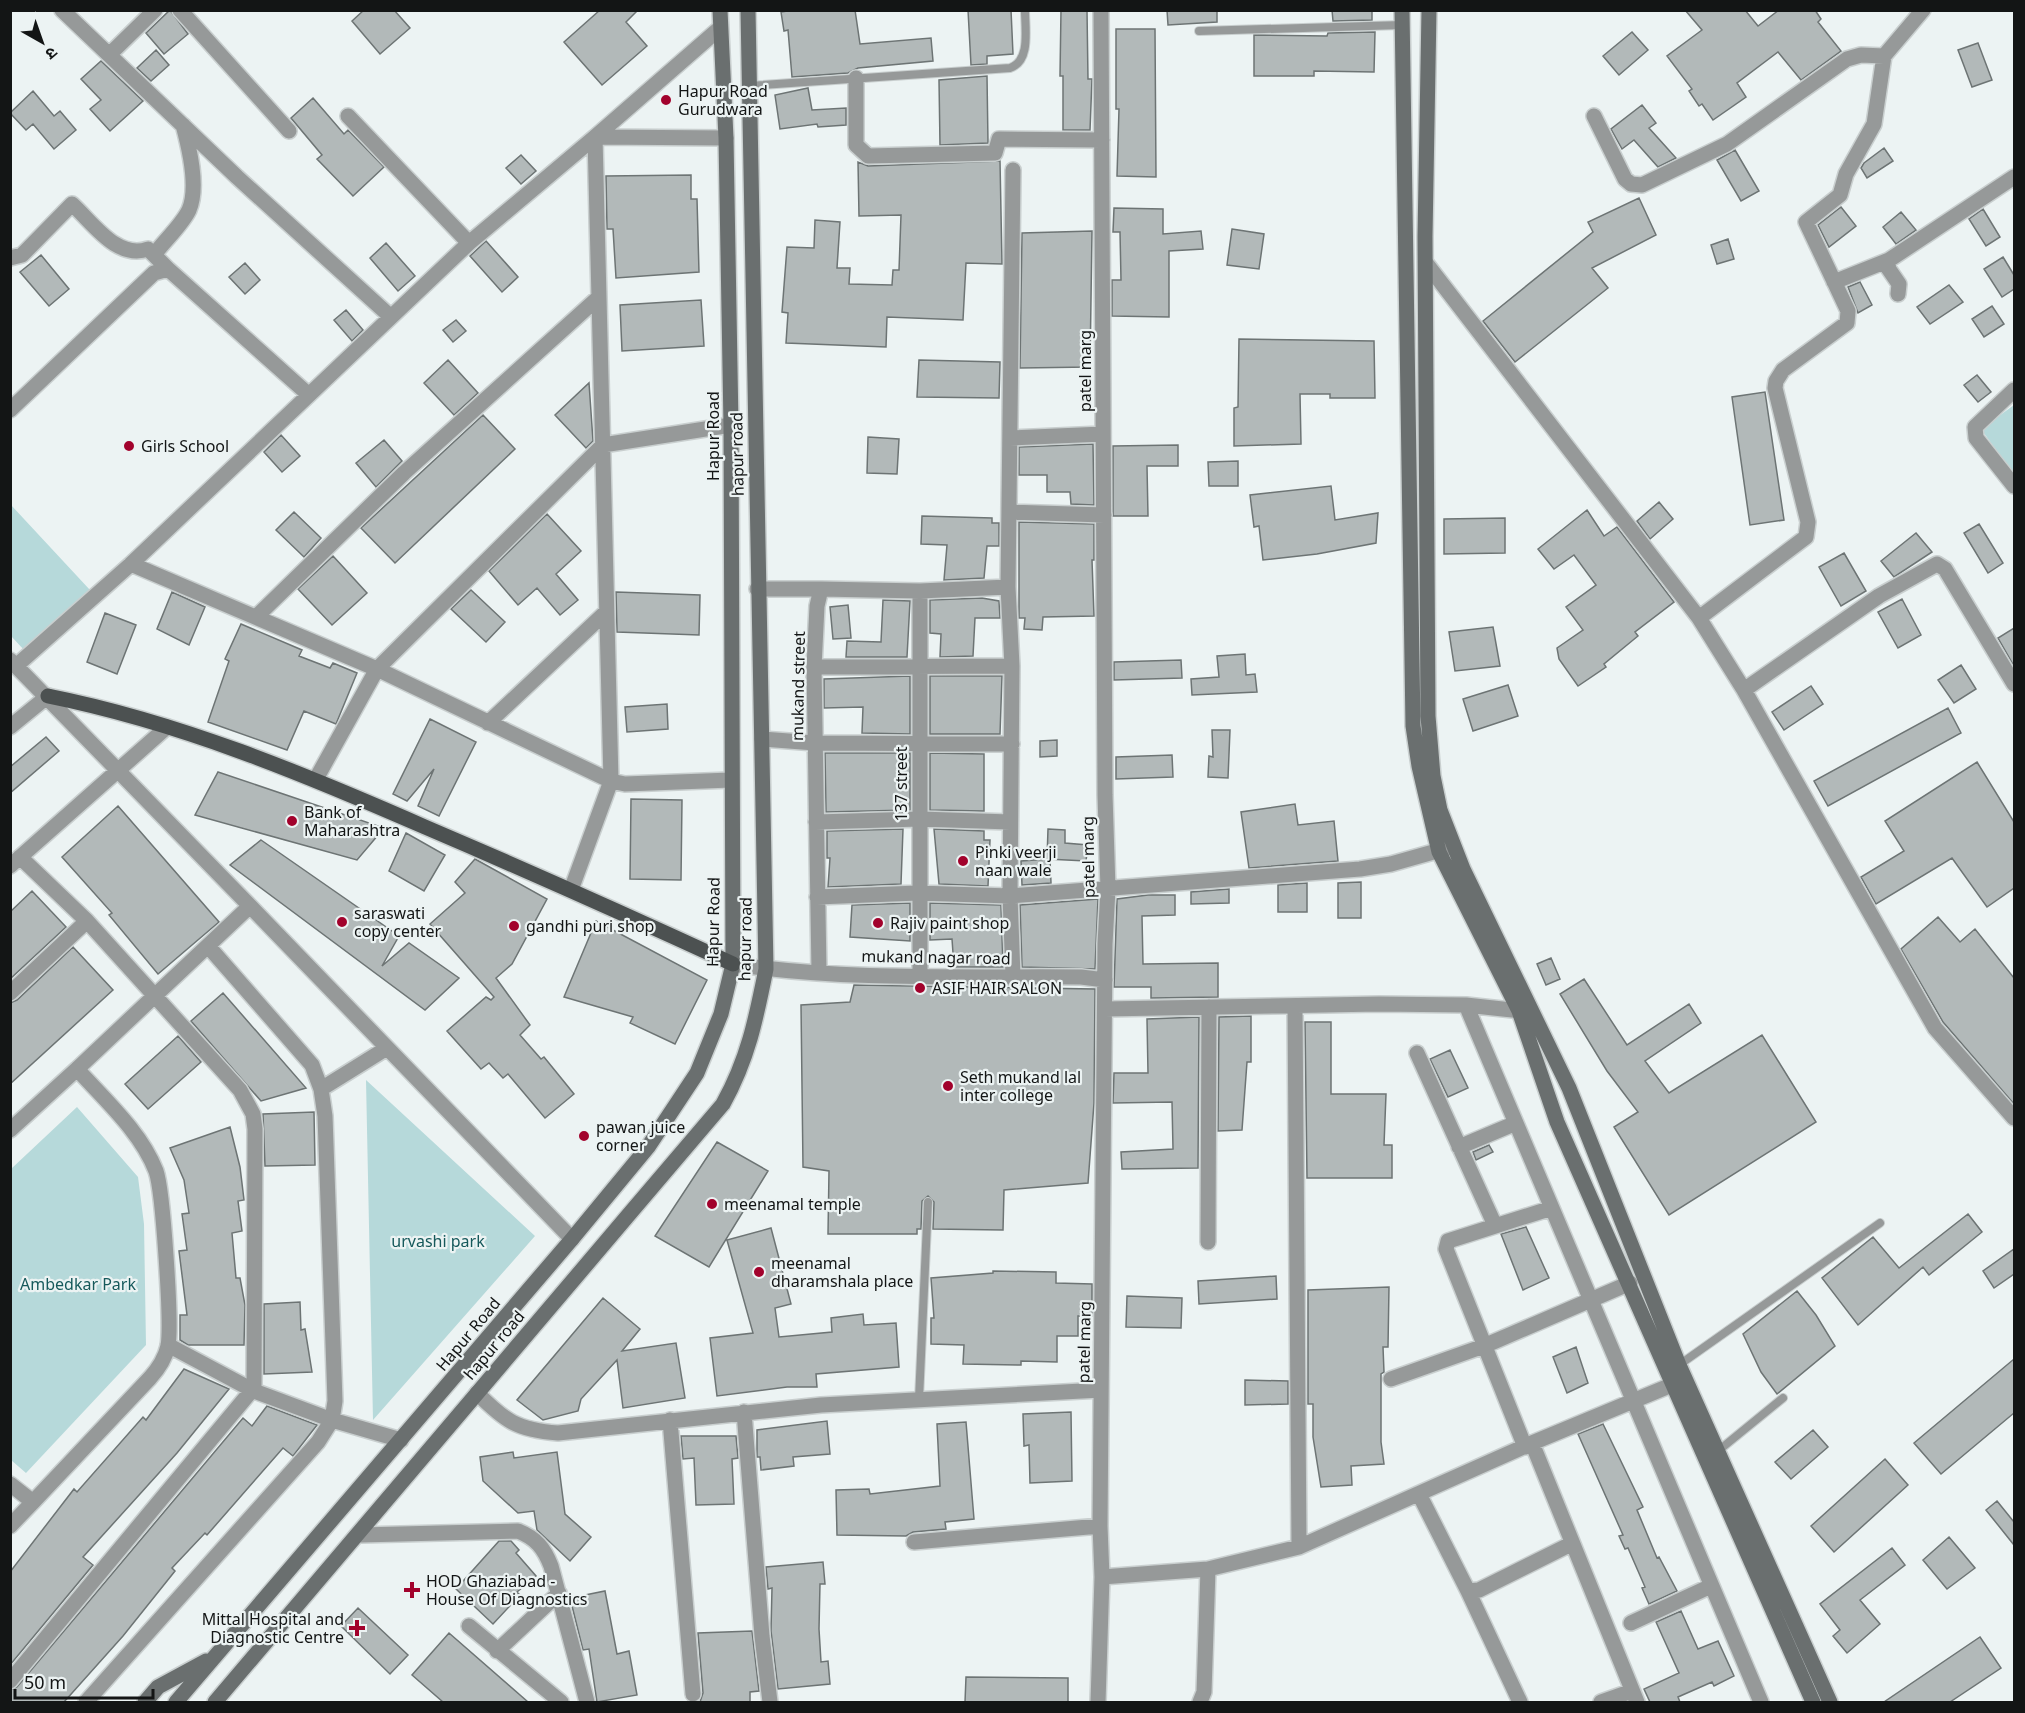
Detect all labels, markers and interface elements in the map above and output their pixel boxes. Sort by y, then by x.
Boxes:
north arrow [12,12,72,72]
text: उ [41,42,62,65]
place label: Hapur Road Gurudwara [678,80,768,120]
marker: Hapur Road Gurudwara [659,93,673,107]
street label: patel marg [1074,330,1096,412]
street label: Hapur Road [702,391,724,481]
street label: hapur road [725,412,749,496]
place label: Girls School [141,435,229,457]
marker: Girls School [122,439,136,453]
street label: mukand street [786,631,810,741]
street label: 137 street [890,746,912,822]
place label: Bank of Maharashtra [304,801,400,841]
marker: Bank of Maharashtra [285,814,299,828]
street label: patel marg [1076,816,1100,898]
place label: Pinki veerji naan wale [975,841,1057,881]
marker: Pinki veerji naan wale [956,854,970,868]
street label: Hapur Road [701,877,725,967]
street label: hapur road [733,897,757,981]
place label: saraswati copy center [354,902,442,942]
place label: Rajiv paint shop [890,912,1009,934]
marker: saraswati copy center [335,915,349,929]
place label: gandhi puri shop [526,915,654,937]
marker: Rajiv paint shop [871,916,885,930]
marker: gandhi puri shop [507,919,521,933]
street label: mukand nagar road [861,945,1011,969]
place label: ASIF HAIR SALON [932,977,1062,999]
marker: ASIF HAIR SALON [913,981,927,995]
place label: Seth mukand lal inter college [960,1066,1081,1106]
marker: Seth mukand lal inter college [941,1079,955,1093]
place label: pawan juice corner [596,1116,685,1156]
marker: pawan juice corner [577,1129,591,1143]
place label: meenamal temple [724,1193,861,1215]
marker: meenamal temple [705,1197,719,1211]
park label: urvashi park [391,1230,485,1252]
place label: meenamal dharamshala place [771,1252,913,1292]
marker: meenamal dharamshala place [752,1265,766,1279]
park label: Ambedkar Park [20,1273,136,1295]
street label: Hapur Road [431,1293,505,1375]
street label: patel marg [1072,1301,1096,1383]
street label: hapur road [459,1306,529,1384]
place label: HOD Ghaziabad - House Of Diagnostics [426,1570,588,1610]
marker: HOD Ghaziabad - House Of Diagnostics [403,1581,421,1599]
place label: Mittal Hospital and Diagnostic Centre [202,1608,344,1648]
marker: Mittal Hospital and Diagnostic Centre [348,1619,366,1637]
scale bar [15,1662,153,1700]
text: 50 m [24,1670,66,1694]

